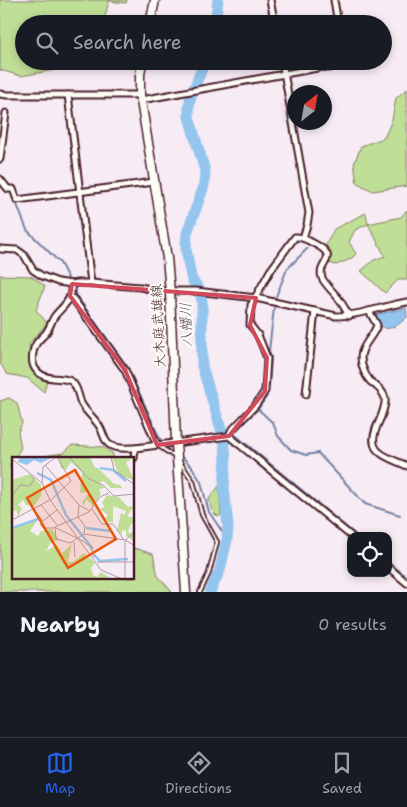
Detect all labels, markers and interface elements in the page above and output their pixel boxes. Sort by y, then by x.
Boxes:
search box [15,15,392,70]
icon: search [33,29,61,57]
text: Search here [73,30,182,55]
north arrow [287,85,332,130]
street label: 大木庭武雄線 [147,284,169,368]
water label: 八幡川 [175,302,197,348]
inset map [12,457,135,580]
map controls [347,532,392,577]
button: locate [347,532,392,577]
text: Nearby [20,611,100,639]
text: 0 results [318,614,387,635]
tab: Map [45,749,75,797]
tab: Directions [165,749,232,797]
tab: Saved [322,749,362,797]

